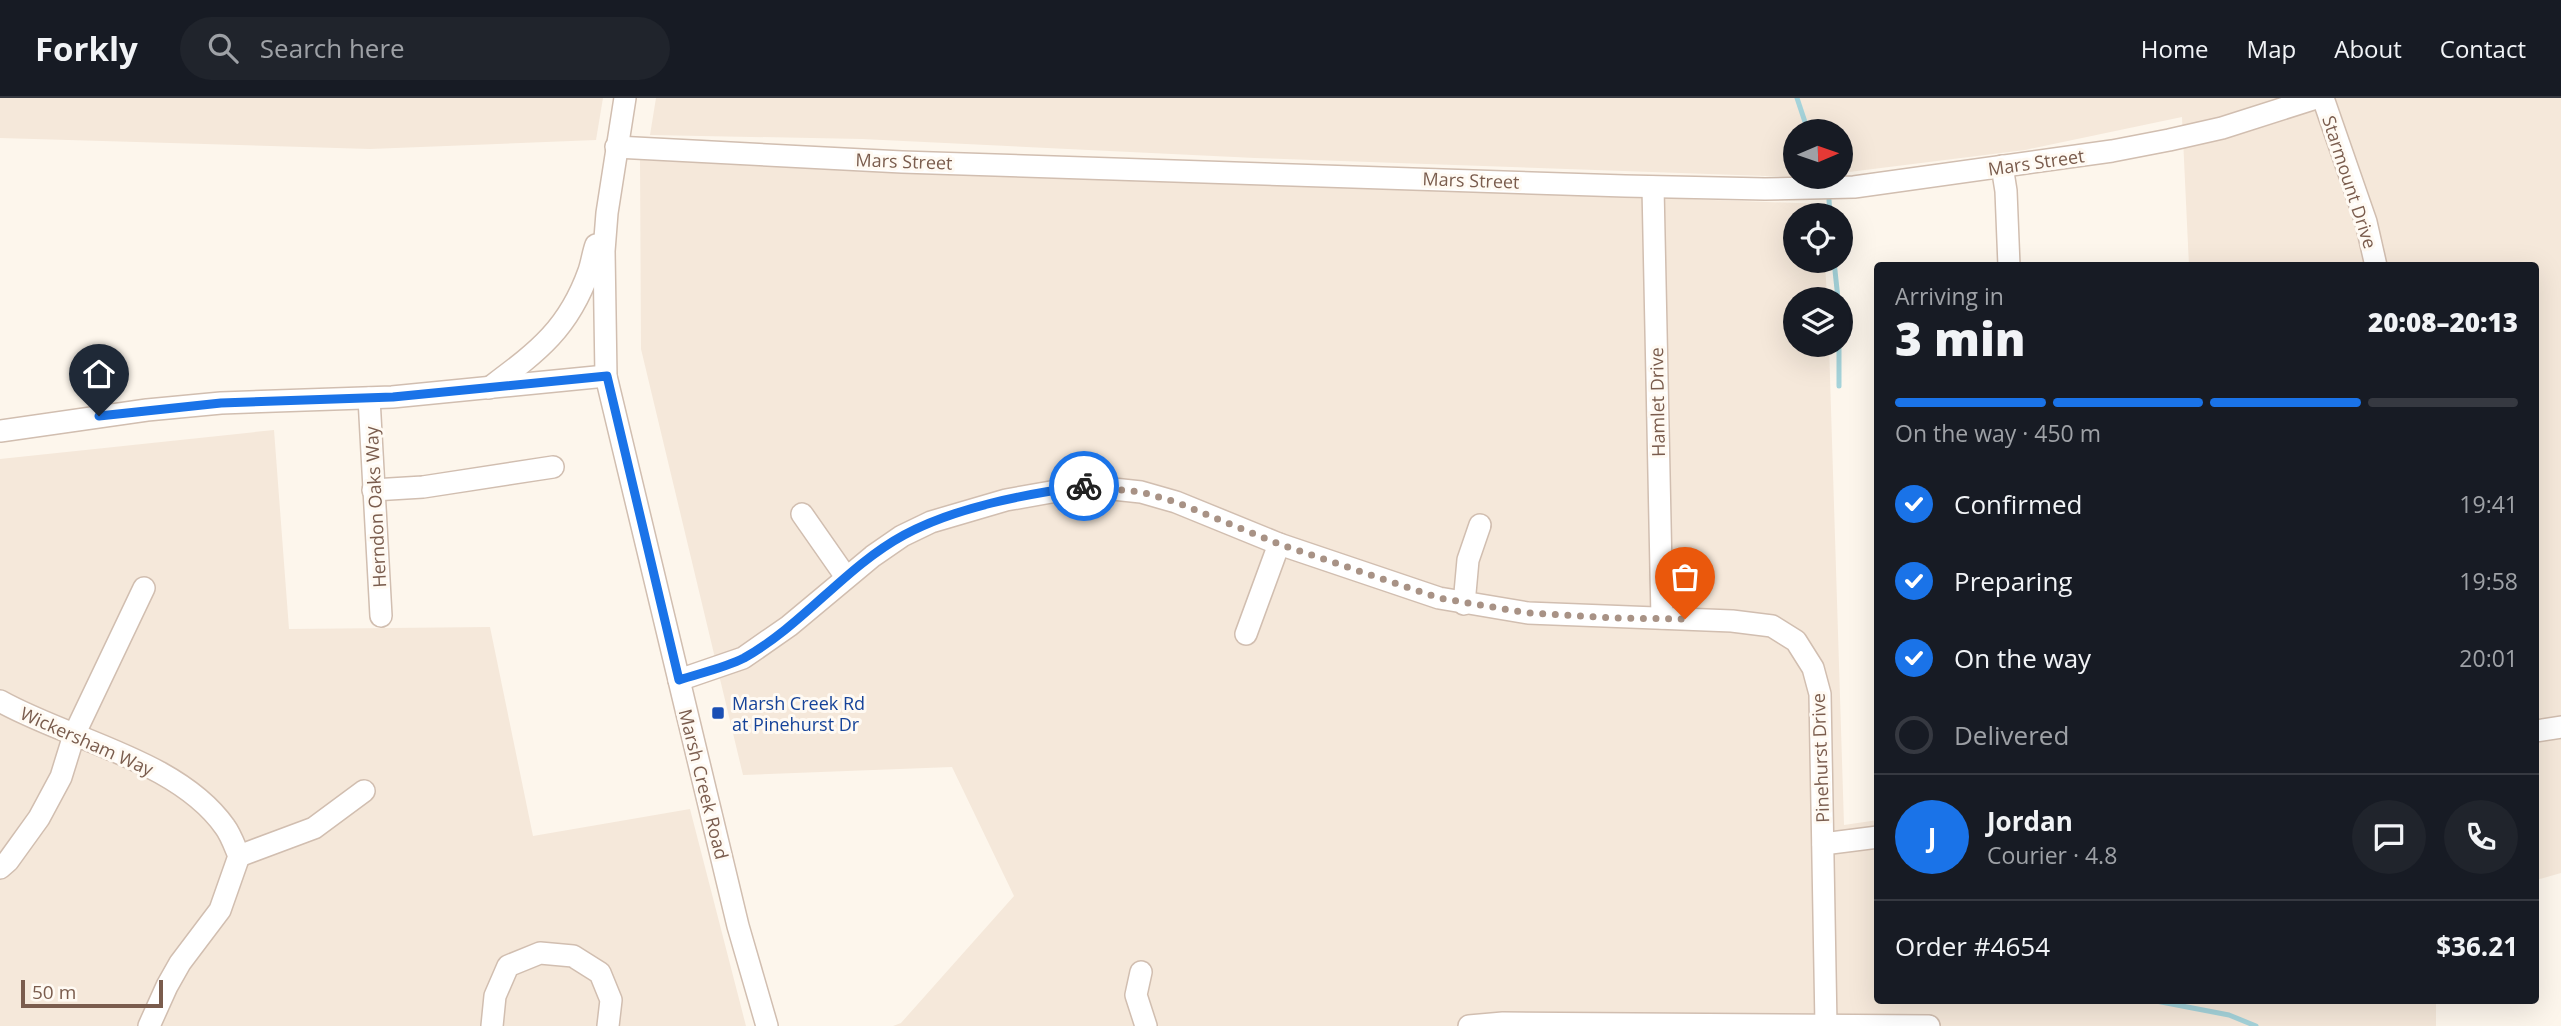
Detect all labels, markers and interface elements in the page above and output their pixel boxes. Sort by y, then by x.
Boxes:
search box [180,17,670,80]
text: Forkly [35,26,138,71]
icon: search [204,29,242,67]
text: Search here [260,30,405,66]
text: Home [2141,32,2209,65]
text: Map [2247,32,2296,65]
text: About [2334,32,2402,65]
text: Contact [2440,32,2526,65]
street label: Starmount Drive [2317,112,2383,252]
north arrow [1783,119,1853,189]
map controls [1783,119,1853,357]
street label: Mars Street [1986,143,2086,181]
street label: Mars Street [855,147,953,175]
street label: Mars Street [1422,166,1520,194]
button: locate [1783,203,1853,273]
text: Arriving in [1895,280,2004,312]
button: layers [1783,287,1853,357]
text: 20:08–20:13 [2368,304,2518,340]
text: 3 min [1895,307,2026,369]
pin [69,344,129,416]
street label: Hamlet Drive [1644,347,1670,457]
icon: home [80,355,118,393]
text: On the way · 450 m [1895,417,2101,449]
street label: Herndon Oaks Way [359,425,391,588]
courier [1049,451,1119,521]
icon: bike [1065,467,1103,505]
icon: check [1895,485,1933,523]
text: Confirmed [1954,486,2082,522]
text: 19:41 [2459,488,2518,520]
pin [1655,547,1715,619]
icon: bag [1666,558,1704,596]
icon: check [1895,562,1933,600]
text: Preparing [1954,563,2072,599]
text: 19:58 [2459,565,2518,597]
icon: check [1895,639,1933,677]
text: On the way [1954,640,2091,676]
text: 20:01 [2459,642,2518,674]
place label: Marsh Creek Rd at Pinehurst Dr [732,691,865,736]
street label: Pinehurst Drive [1806,693,1834,823]
street label: Wickersham Way [17,701,158,782]
marker: Marsh Creek Rd at Pinehurst Dr [710,705,726,721]
street label: Marsh Creek Road [674,706,734,862]
text: Delivered [1954,717,2069,753]
button: chat [2352,800,2426,874]
button: phone [2444,800,2518,874]
text: Jordan [1987,803,2073,839]
text: J [1928,819,1936,855]
text: Courier · 4.8 [1987,839,2117,871]
text: Order #4654 [1895,928,2050,964]
text: $36.21 [2436,928,2518,964]
scale bar [21,977,163,1009]
text: 50 m [32,979,76,1005]

